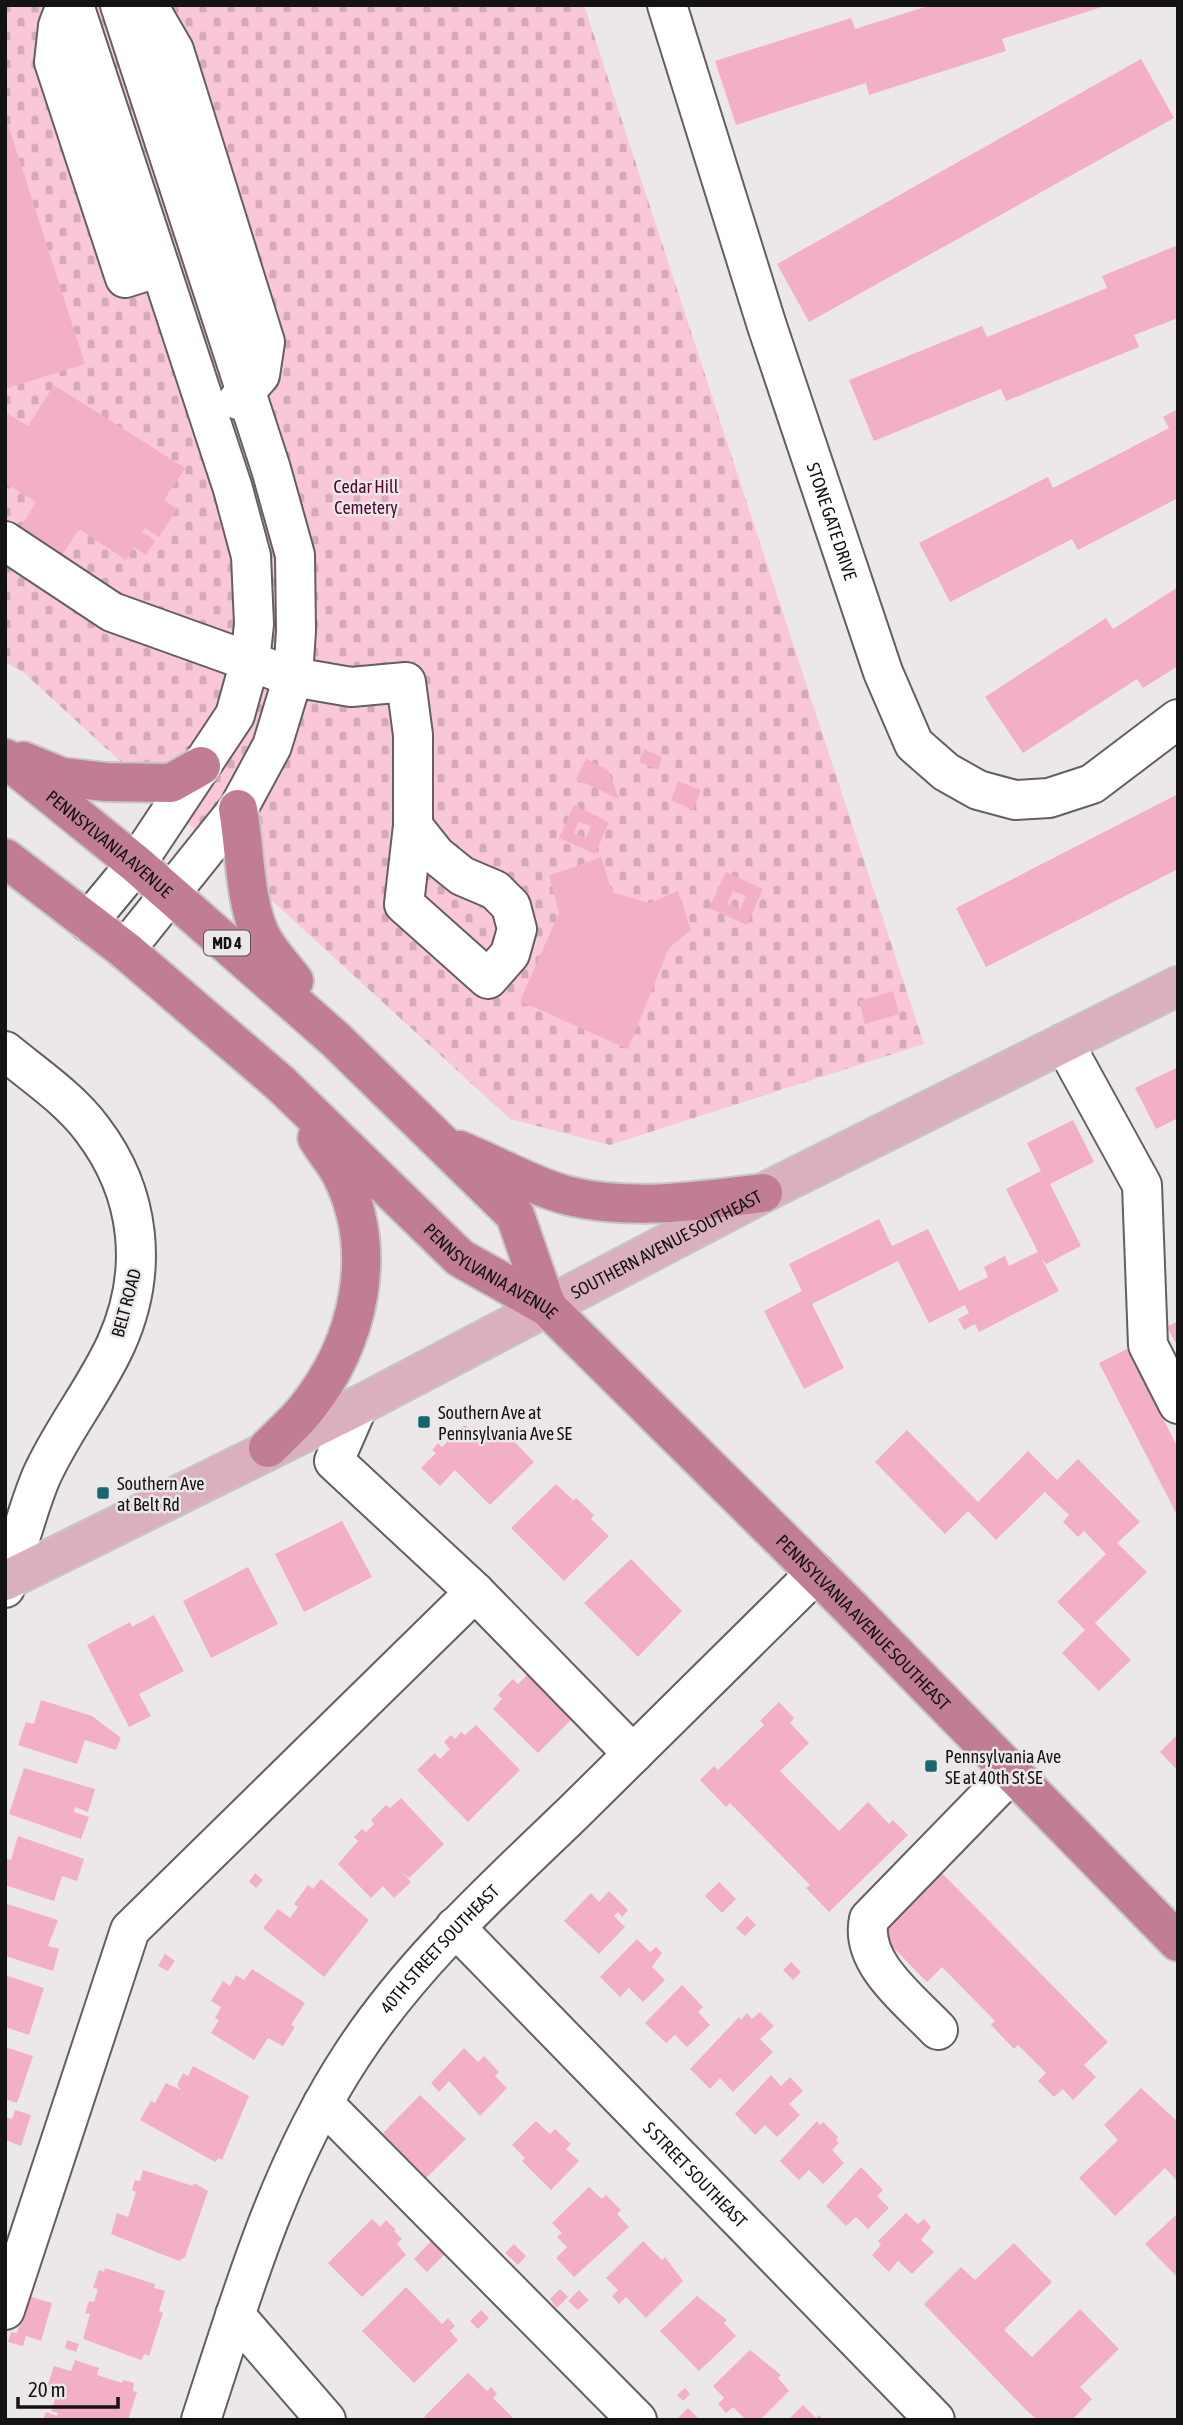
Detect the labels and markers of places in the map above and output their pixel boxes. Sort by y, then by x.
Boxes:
place label: Southern Ave at Pennsylvania Ave SE [438,1402,572,1444]
marker: Southern Ave at Pennsylvania Ave SE [416,1414,432,1430]
place label: Southern Ave at Belt Rd [117,1473,205,1515]
marker: Southern Ave at Belt Rd [95,1485,111,1501]
place label: Pennsylvania Ave SE at 40th St SE [945,1746,1061,1788]
marker: Pennsylvania Ave SE at 40th St SE [923,1758,939,1774]

